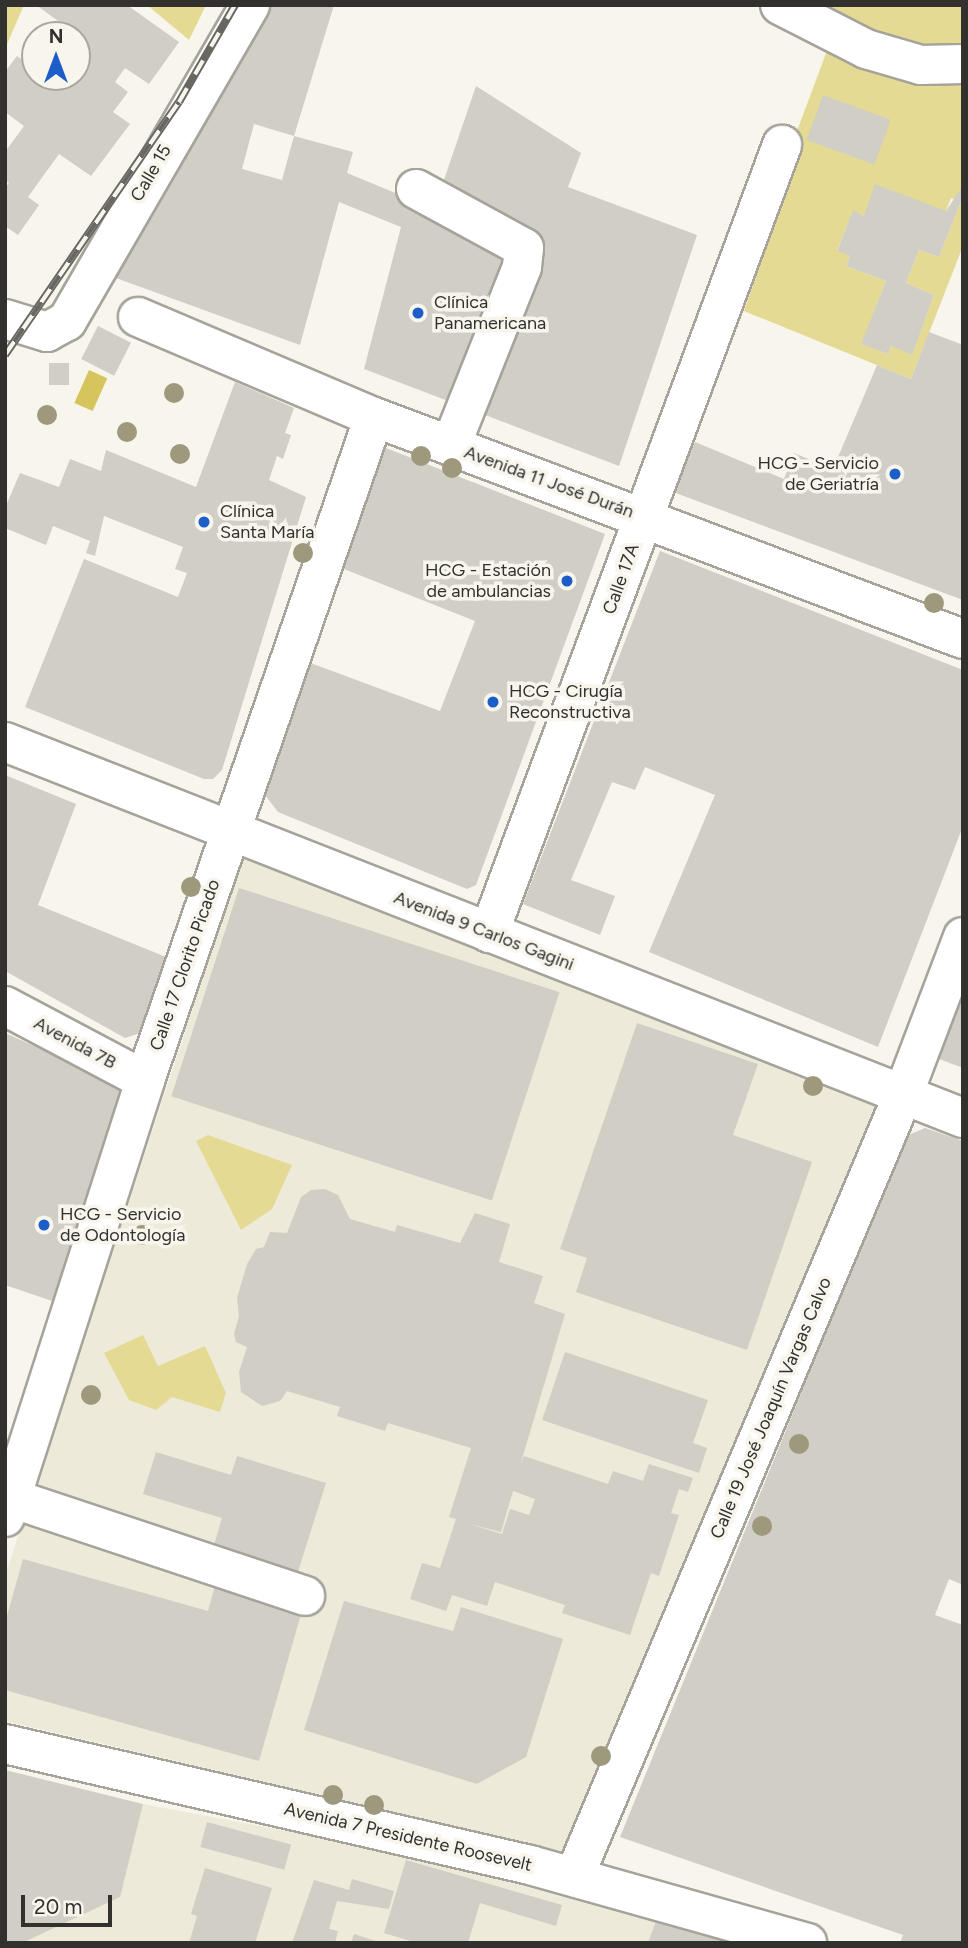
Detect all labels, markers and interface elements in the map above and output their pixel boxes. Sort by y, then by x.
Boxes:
north arrow [21,21,91,91]
text: N [49,25,63,48]
street label: Calle 15 [126,141,176,205]
place label: Clínica Panamericana [434,292,546,334]
marker: Clínica Panamericana [408,303,428,323]
street label: Avenida 11 José Durán [461,441,637,523]
place label: HCG - Servicio de Geriatría [758,453,879,496]
marker: HCG - Servicio de Geriatría [885,464,905,484]
place label: Clínica Santa María [220,501,315,544]
marker: Clínica Santa María [194,512,214,532]
street label: Calle 17A [598,541,644,617]
place label: HCG - Estación de ambulancias [425,560,551,602]
marker: HCG - Estación de ambulancias [557,571,577,591]
place label: HCG - Cirugía Reconstructiva [509,681,631,724]
marker: HCG - Cirugía Reconstructiva [483,692,503,712]
street label: Calle 17 Clorito Picado [146,877,224,1053]
street label: Avenida 9 Carlos Gagini [391,887,577,975]
street label: Avenida 7B [30,1012,120,1074]
place label: HCG - Servicio de Odontología [60,1204,185,1246]
marker: HCG - Servicio de Odontología [34,1215,54,1235]
street label: Calle 19 José Joaquín Vargas Calvo [706,1274,836,1542]
street label: Avenida 7 Presidente Roosevelt [282,1798,534,1876]
scale bar [24,1882,116,1926]
text: 20 m [34,1894,82,1919]

